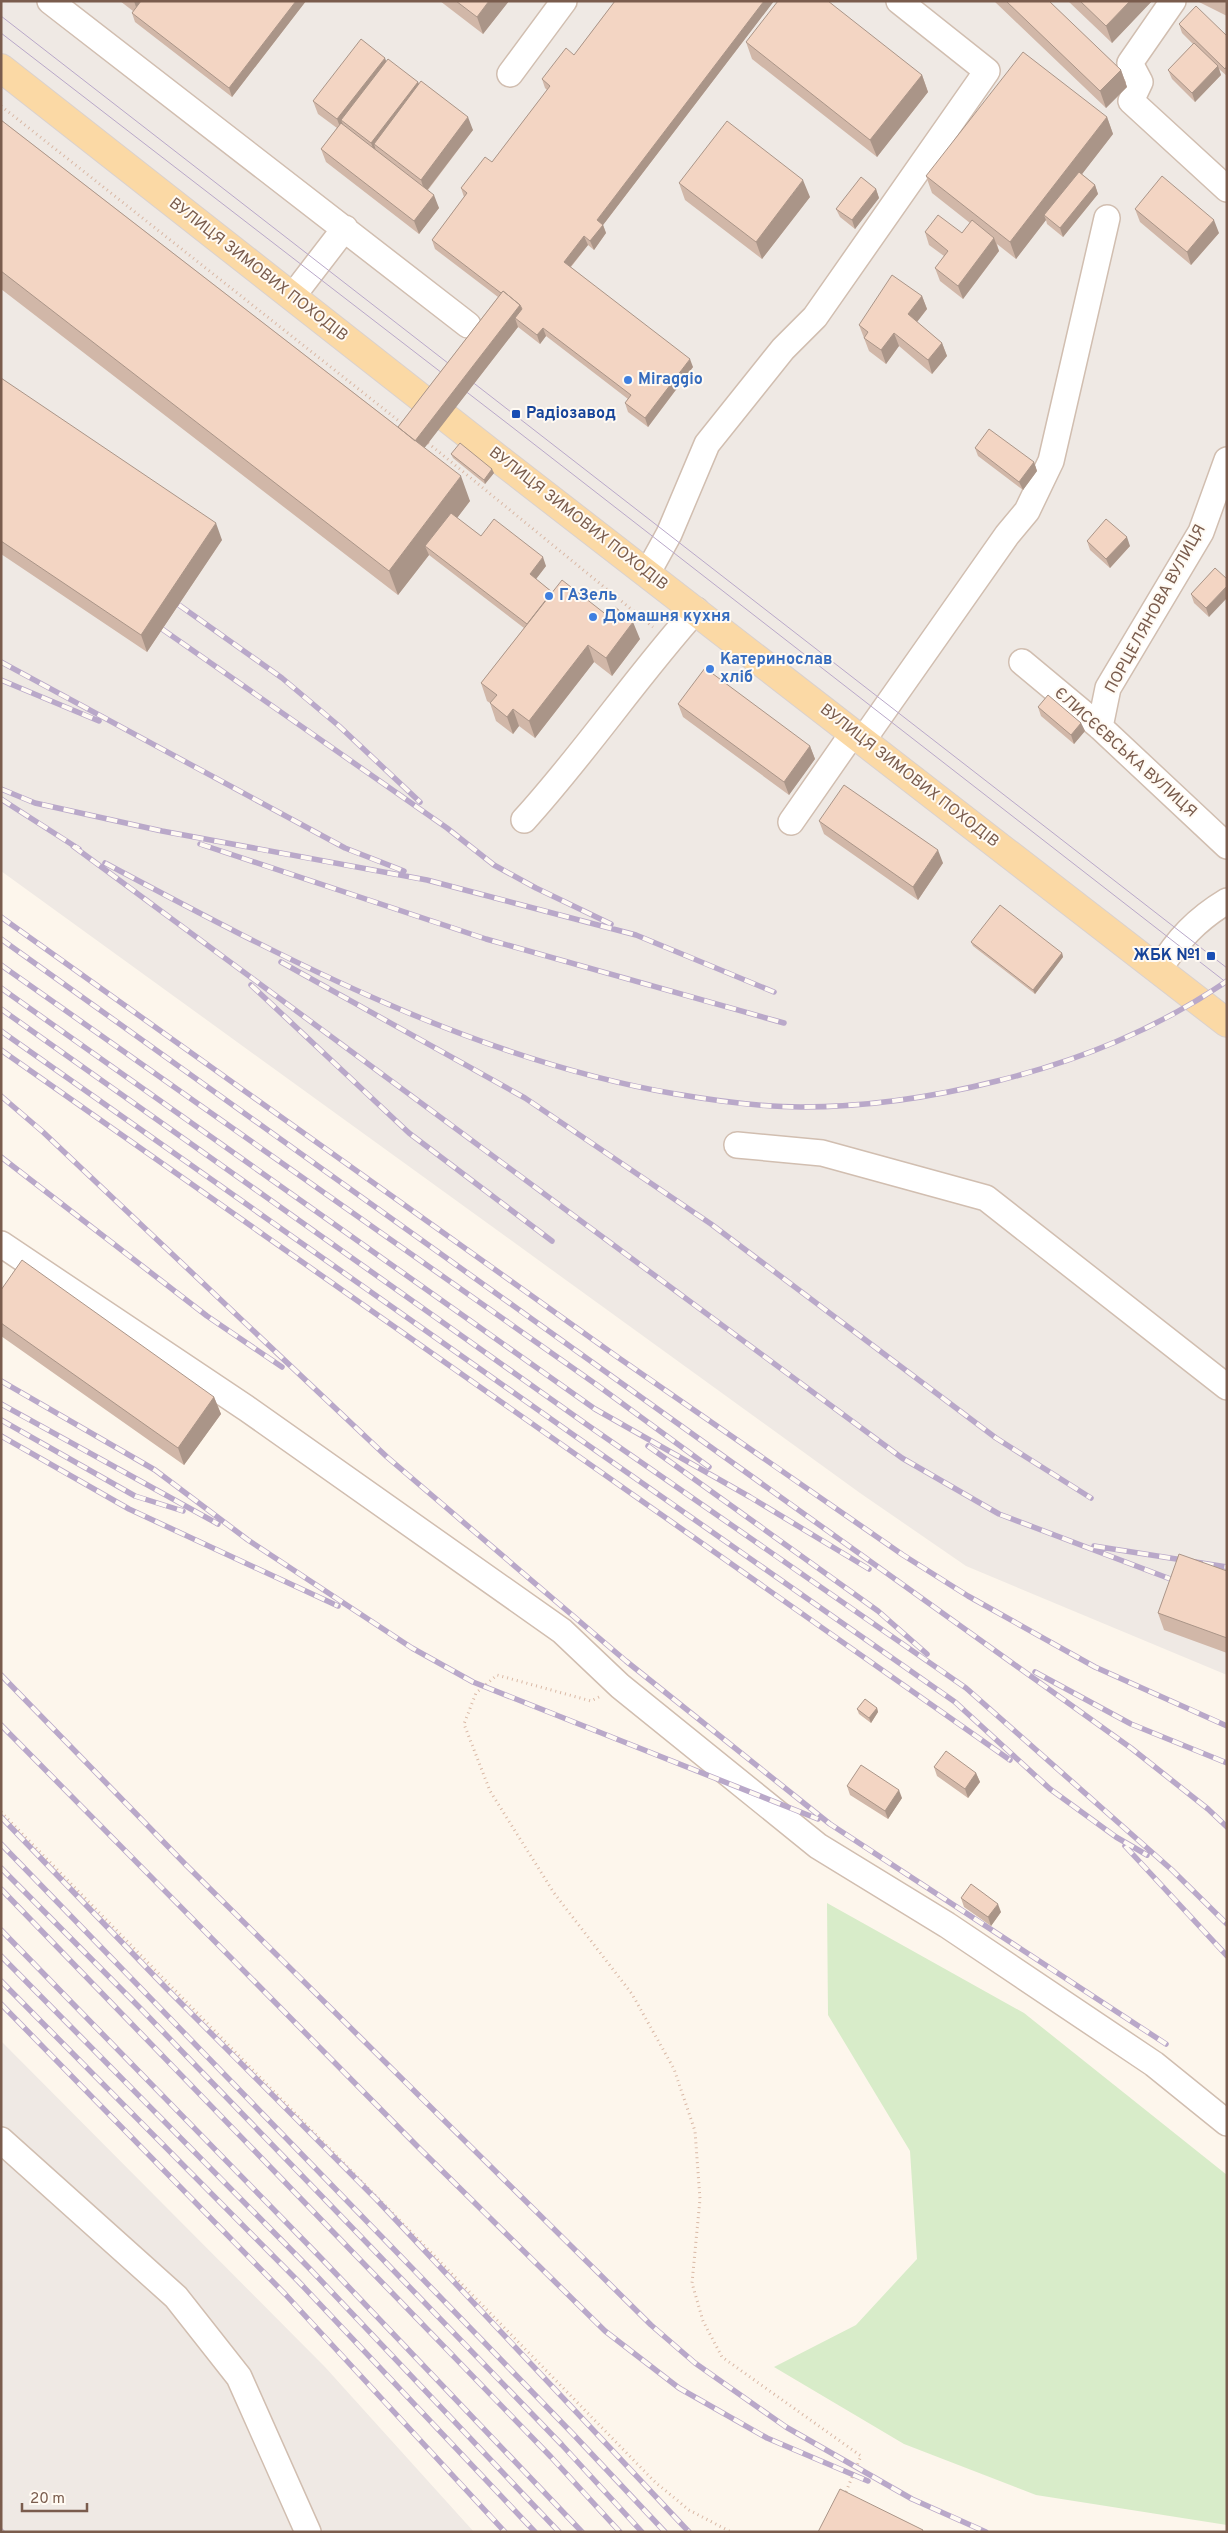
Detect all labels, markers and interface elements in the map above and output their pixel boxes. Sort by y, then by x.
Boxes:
street label: ВУЛИЦЯ ЗИМОВИХ ПОХОДІВ [164,194,352,346]
place label: Miraggio [638,370,703,390]
marker: Miraggio [622,374,634,386]
place label: Радіозавод [526,404,616,424]
marker: Радіозавод [510,408,522,420]
street label: ВУЛИЦЯ ЗИМОВИХ ПОХОДІВ [484,443,672,595]
street label: ПОРЦЕЛЯНОВА ВУЛИЦЯ [1101,521,1211,697]
place label: ГАЗель [559,586,617,606]
marker: ГАЗель [543,590,555,602]
place label: Домашня кухня [603,607,730,627]
marker: Домашня кухня [587,611,599,623]
place label: Катеринослав хліб [720,650,832,688]
marker: Катеринослав хліб [704,663,716,675]
street label: ЄЛИСЄЄВСЬКА ВУЛИЦЯ [1049,684,1201,822]
street label: ВУЛИЦЯ ЗИМОВИХ ПОХОДІВ [815,700,1003,852]
place label: ЖБК №1 [1133,946,1201,966]
marker: ЖБК №1 [1205,950,1217,962]
scale bar [22,2480,88,2512]
text: 20 m [30,2490,65,2509]

